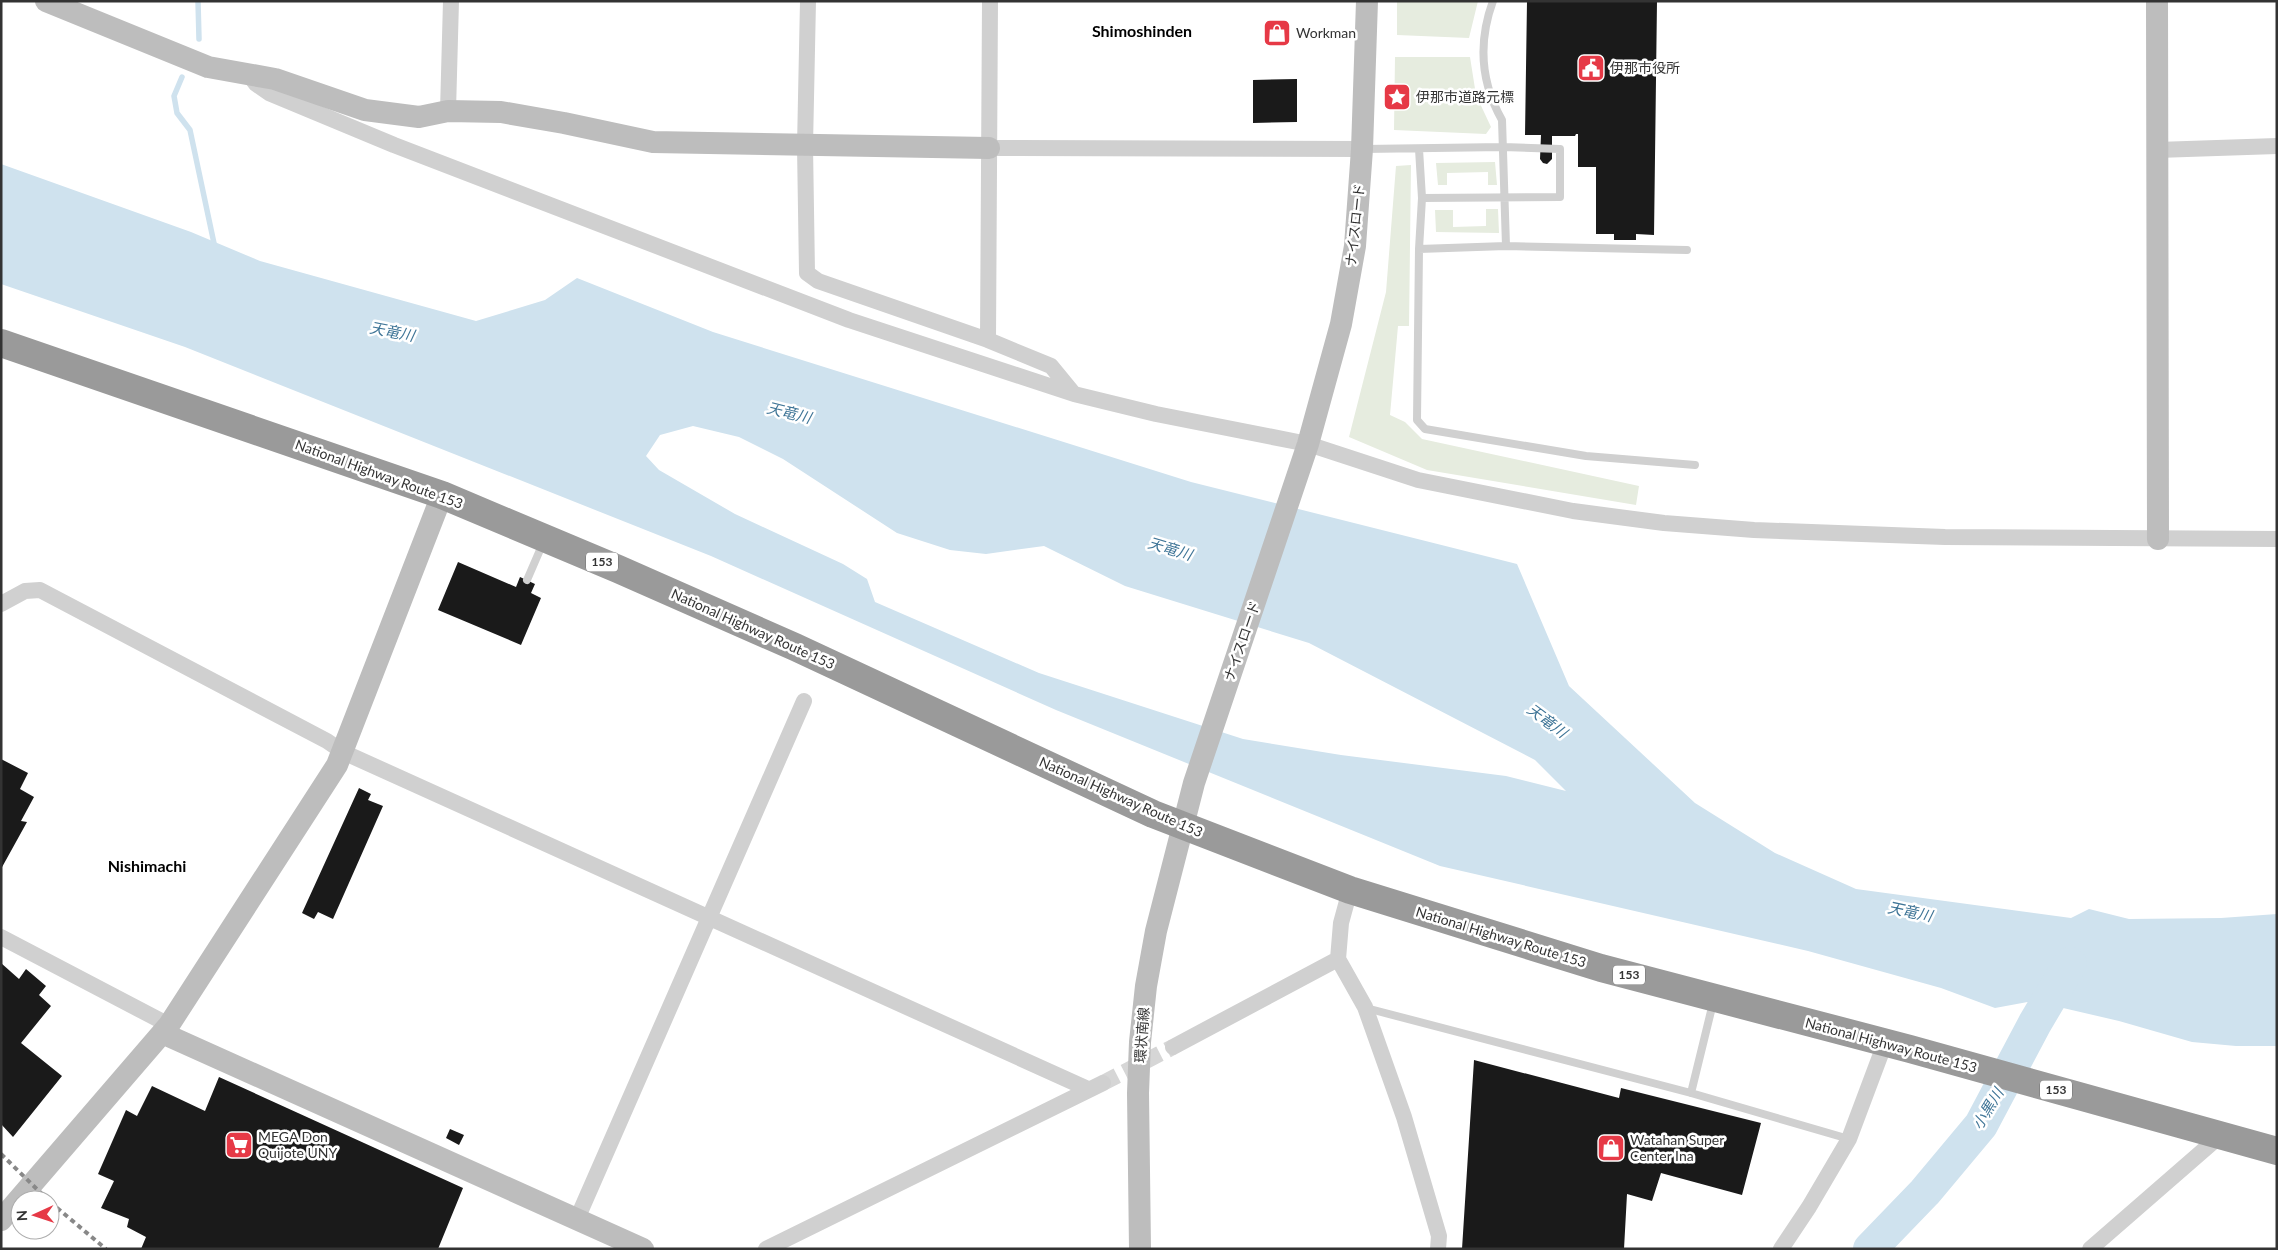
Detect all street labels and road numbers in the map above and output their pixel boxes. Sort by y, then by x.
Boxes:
street label: ナイスロード [1342,182,1367,267]
street label: National Highway Route 153 [293,435,465,512]
road number: 153 [586,552,618,572]
street label: National Highway Route 153 [669,585,838,672]
street label: ナイスロード [1220,599,1263,683]
street label: National Highway Route 153 [1037,753,1206,840]
street label: National Highway Route 153 [1414,903,1588,971]
road number: 153 [1613,966,1645,984]
street label: 環状南線 [1131,1006,1152,1063]
street label: National Highway Route 153 [1803,1013,1979,1076]
road number: 153 [2040,1080,2072,1100]

